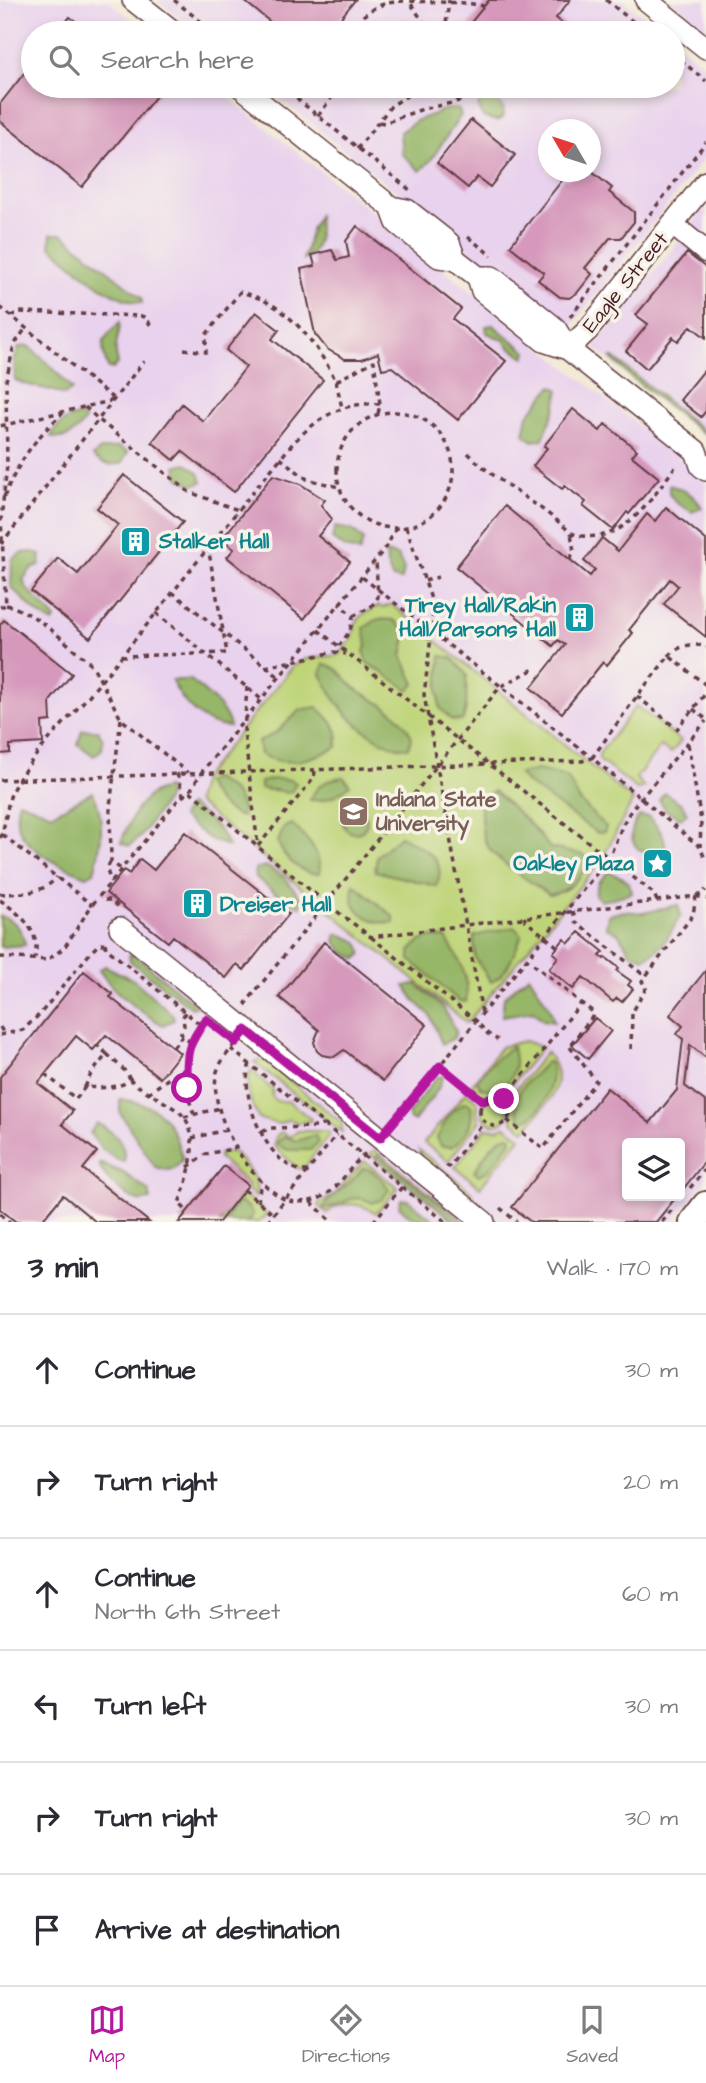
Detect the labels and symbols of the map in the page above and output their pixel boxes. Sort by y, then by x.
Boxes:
north arrow [538,119,601,182]
street label: Eagle Street [576,225,677,340]
building icon: Stalker Hall [119,524,153,558]
place label: Stalker Hall [158,527,270,556]
place label: Tirey Hall/Rakin Hall/Parsons Hall [399,591,557,644]
building icon: Tirey Hall/Rakin Hall/Parsons Hall [562,600,596,634]
place label: Indiana State University [376,785,497,841]
school or university icon: Indiana State University [336,794,370,828]
place icon: Oakley Plaza [640,846,674,880]
place label: Oakley Plaza [513,849,634,881]
building icon: Dreiser Hall [180,887,214,921]
place label: Dreiser Hall [220,890,332,919]
route start [171,1072,202,1103]
route end [488,1083,519,1114]

